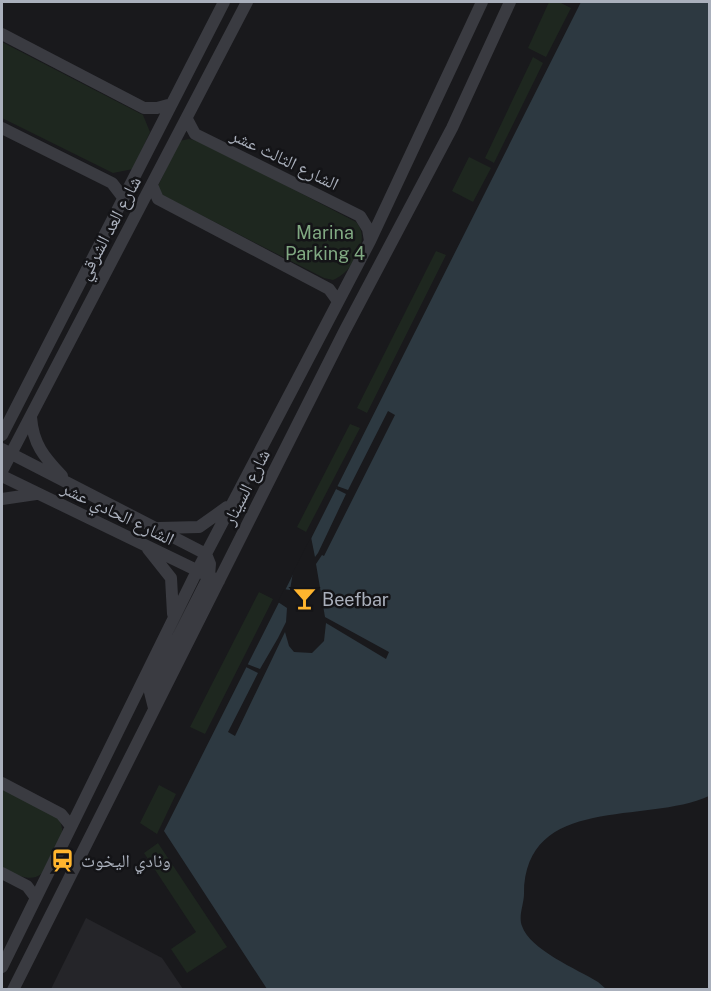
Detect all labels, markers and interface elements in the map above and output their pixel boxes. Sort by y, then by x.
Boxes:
street label: الشارع الثالث عشر [226,123,342,195]
street label: شارع العد الشرقي [73,173,149,286]
park label: Marina Parking 4 [285,222,365,264]
street label: شارع السينار [218,446,275,530]
street label: الشارع الحادي عشر [55,476,178,553]
bar icon: Beefbar [291,586,317,612]
place label: Beefbar [322,589,389,610]
station icon: ونادي اليخوت [50,847,76,873]
place label: ونادي اليخوت [81,850,171,875]

